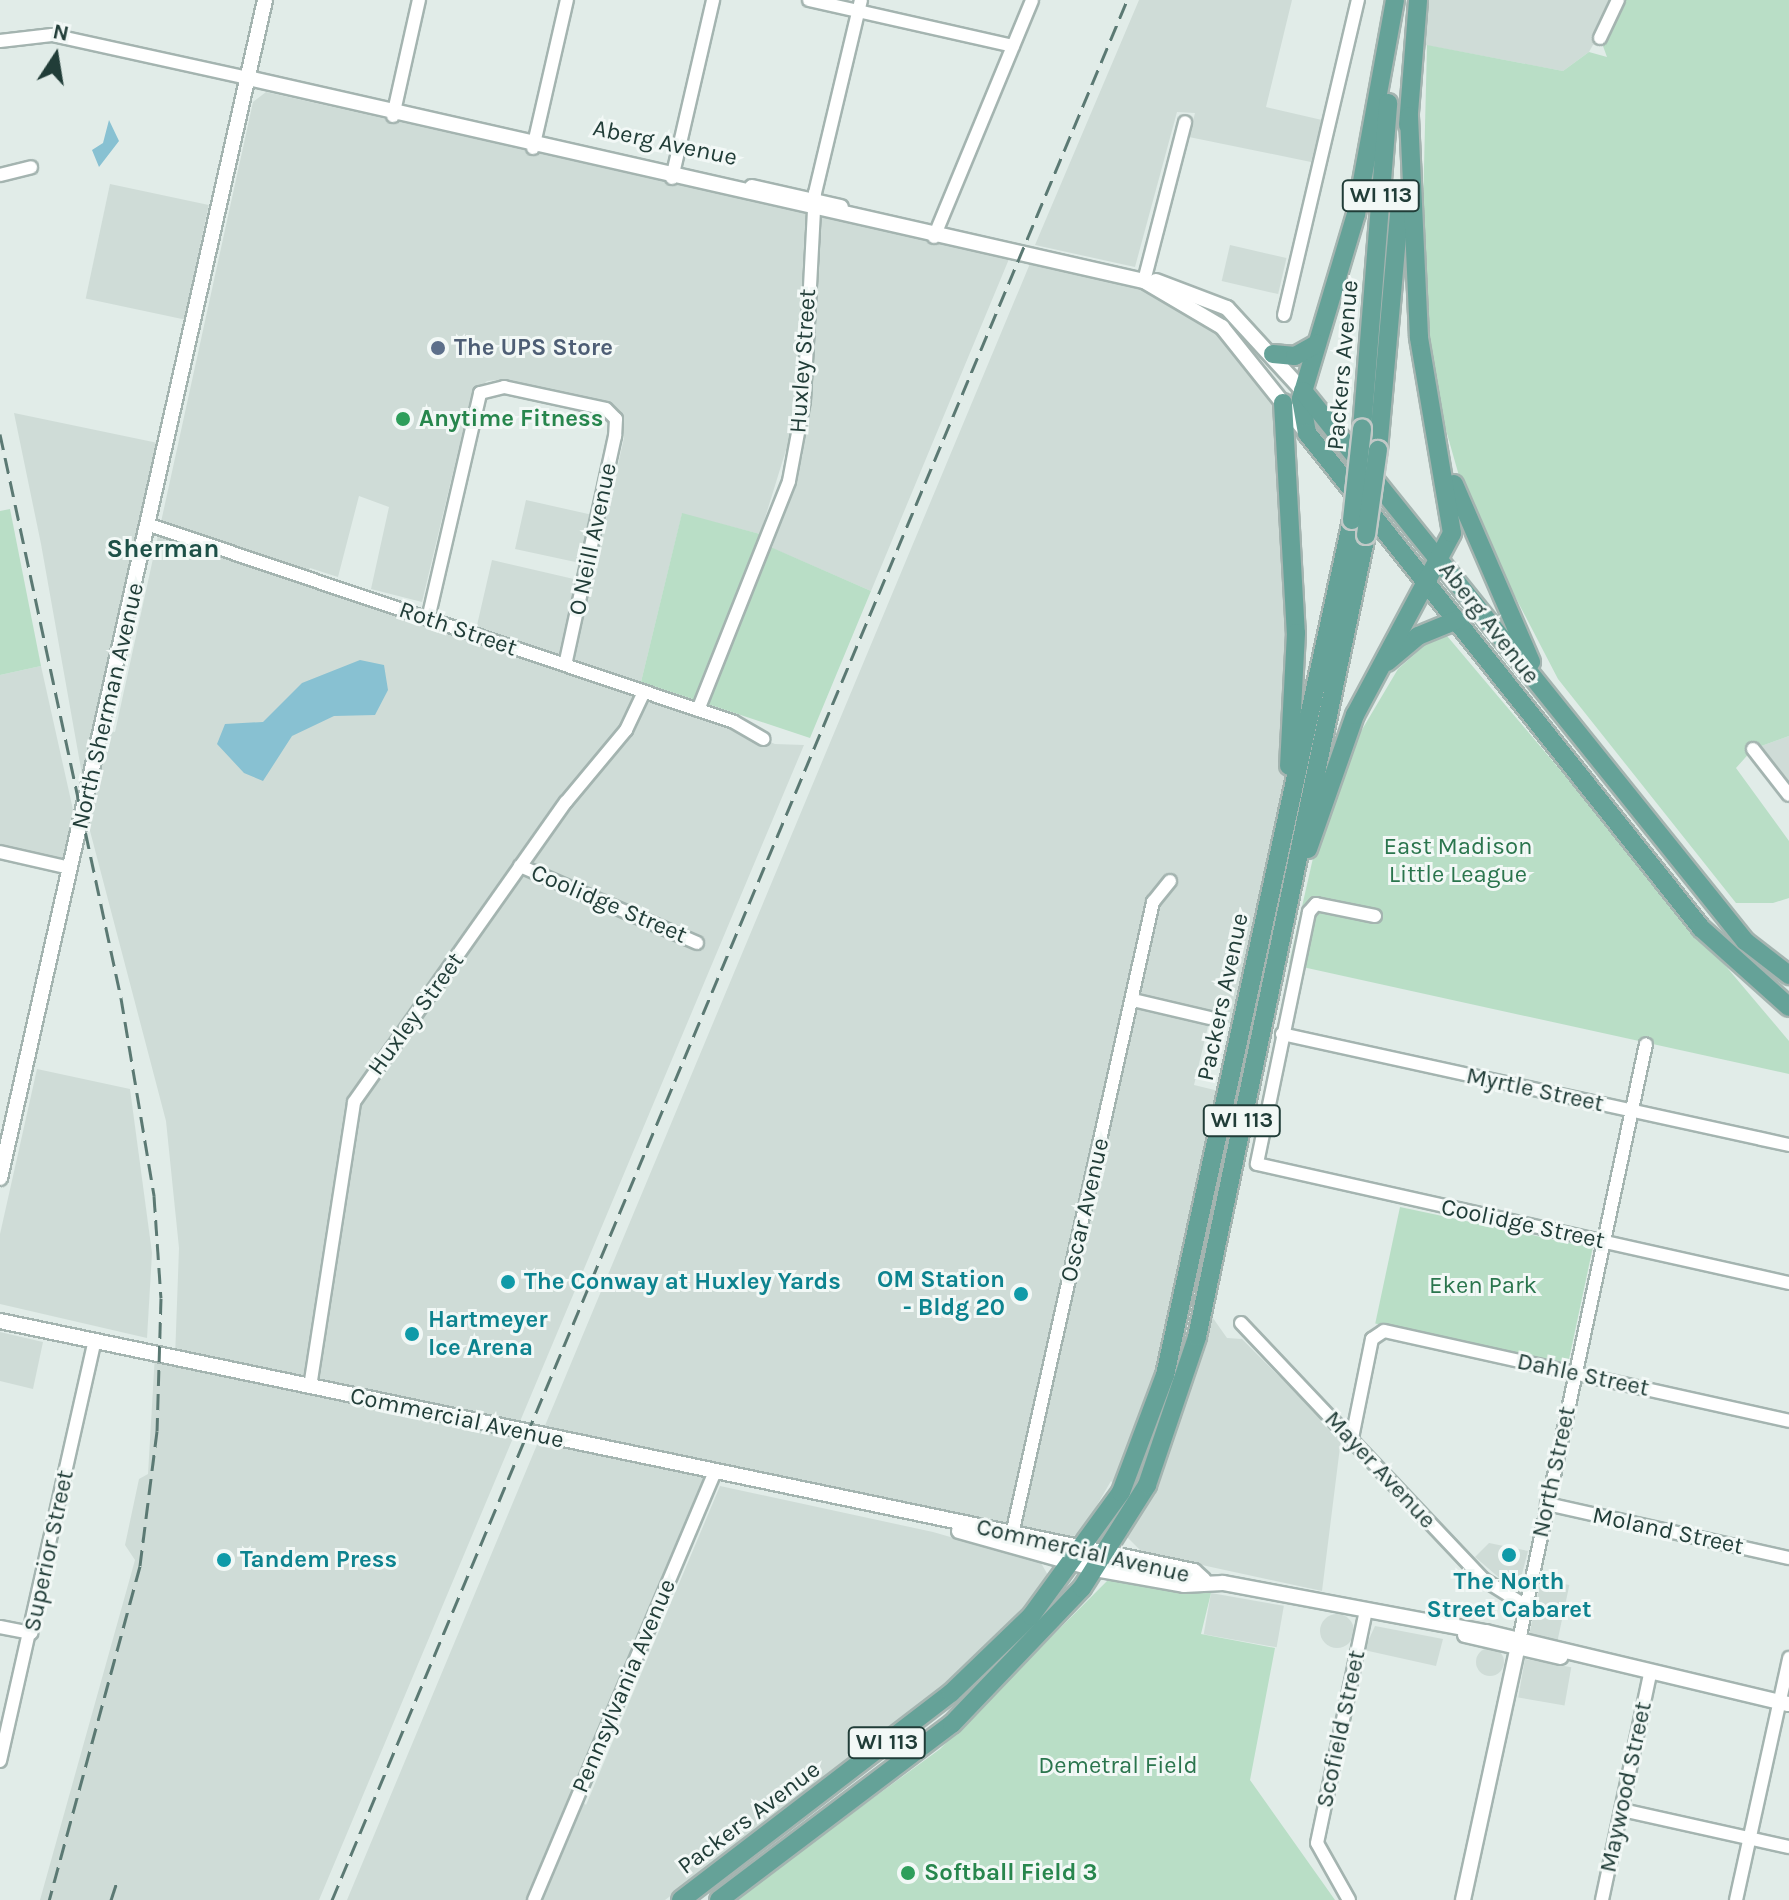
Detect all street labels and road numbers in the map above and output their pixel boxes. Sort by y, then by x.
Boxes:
street label: Aberg Avenue [590,114,740,172]
road number: WI 113 [1341,178,1421,214]
street label: Packers Avenue [1321,279,1365,451]
street label: Huxley Street [784,288,822,434]
street label: O Neill Avenue [563,460,623,618]
street label: Aberg Avenue [1432,556,1546,690]
street label: North Sherman Avenue [66,580,150,832]
street label: Roth Street [395,595,521,663]
street label: Coolidge Street [527,858,691,950]
street label: Packers Avenue [1191,911,1255,1083]
street label: Huxley Street [362,947,470,1081]
street label: Myrtle Street [1464,1061,1606,1119]
road number: WI 113 [1202,1103,1282,1139]
street label: Oscar Avenue [1054,1135,1116,1285]
street label: Coolidge Street [1439,1193,1607,1255]
street label: Dahle Street [1514,1347,1652,1403]
street label: Commercial Avenue [347,1381,567,1455]
street label: North Street [1526,1404,1582,1540]
street label: Mayer Avenue [1318,1405,1442,1535]
street label: Superior Street [18,1468,80,1634]
street label: Moland Street [1590,1501,1746,1561]
street label: Commercial Avenue [974,1512,1192,1590]
street label: Pennsylvania Avenue [566,1575,682,1797]
street label: Scofield Street [1310,1648,1372,1810]
street label: Maywood Street [1594,1699,1658,1875]
road number: WI 113 [847,1725,927,1761]
street label: Packers Avenue [672,1755,826,1881]

